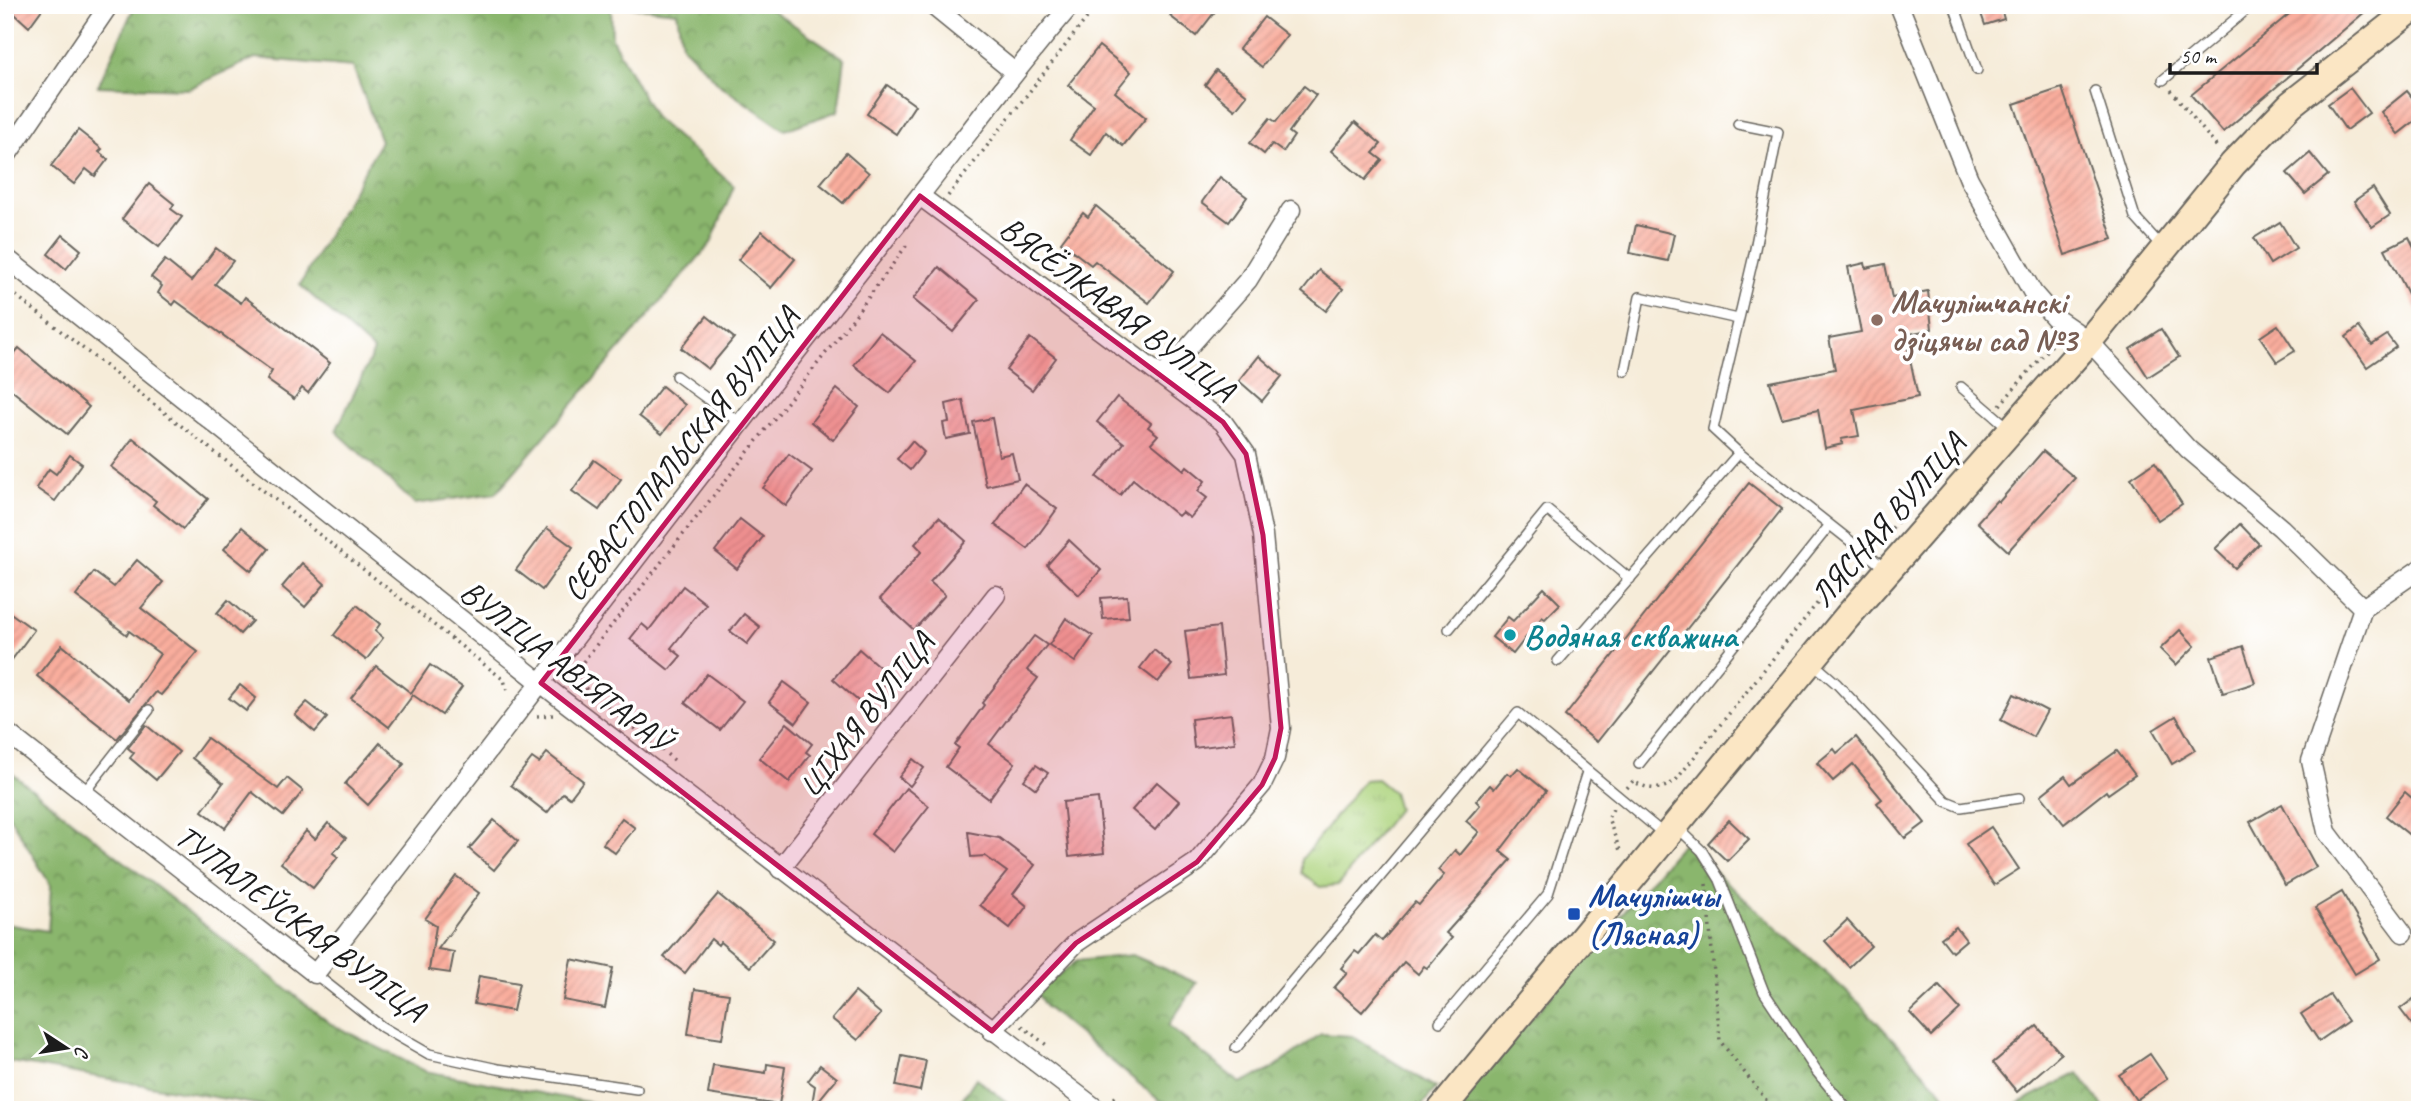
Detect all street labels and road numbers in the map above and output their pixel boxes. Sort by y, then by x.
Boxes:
street label: ВЯСЁЛКАВАЯ ВУЛІЦА [991,207,1244,412]
street label: СЕВАСТОПАЛЬСКАЯ ВУЛІЦА [553,297,810,609]
street label: ЛЯСНАЯ ВУЛІЦА [1801,423,1976,615]
street label: ВУЛІЦА АВІЯТАРАЎ [452,571,683,764]
street label: ЦІХАЯ ВУЛІЦА [788,623,944,805]
street label: ТУПАЛЕЎСКАЯ ВУЛІЦА [167,815,435,1031]

